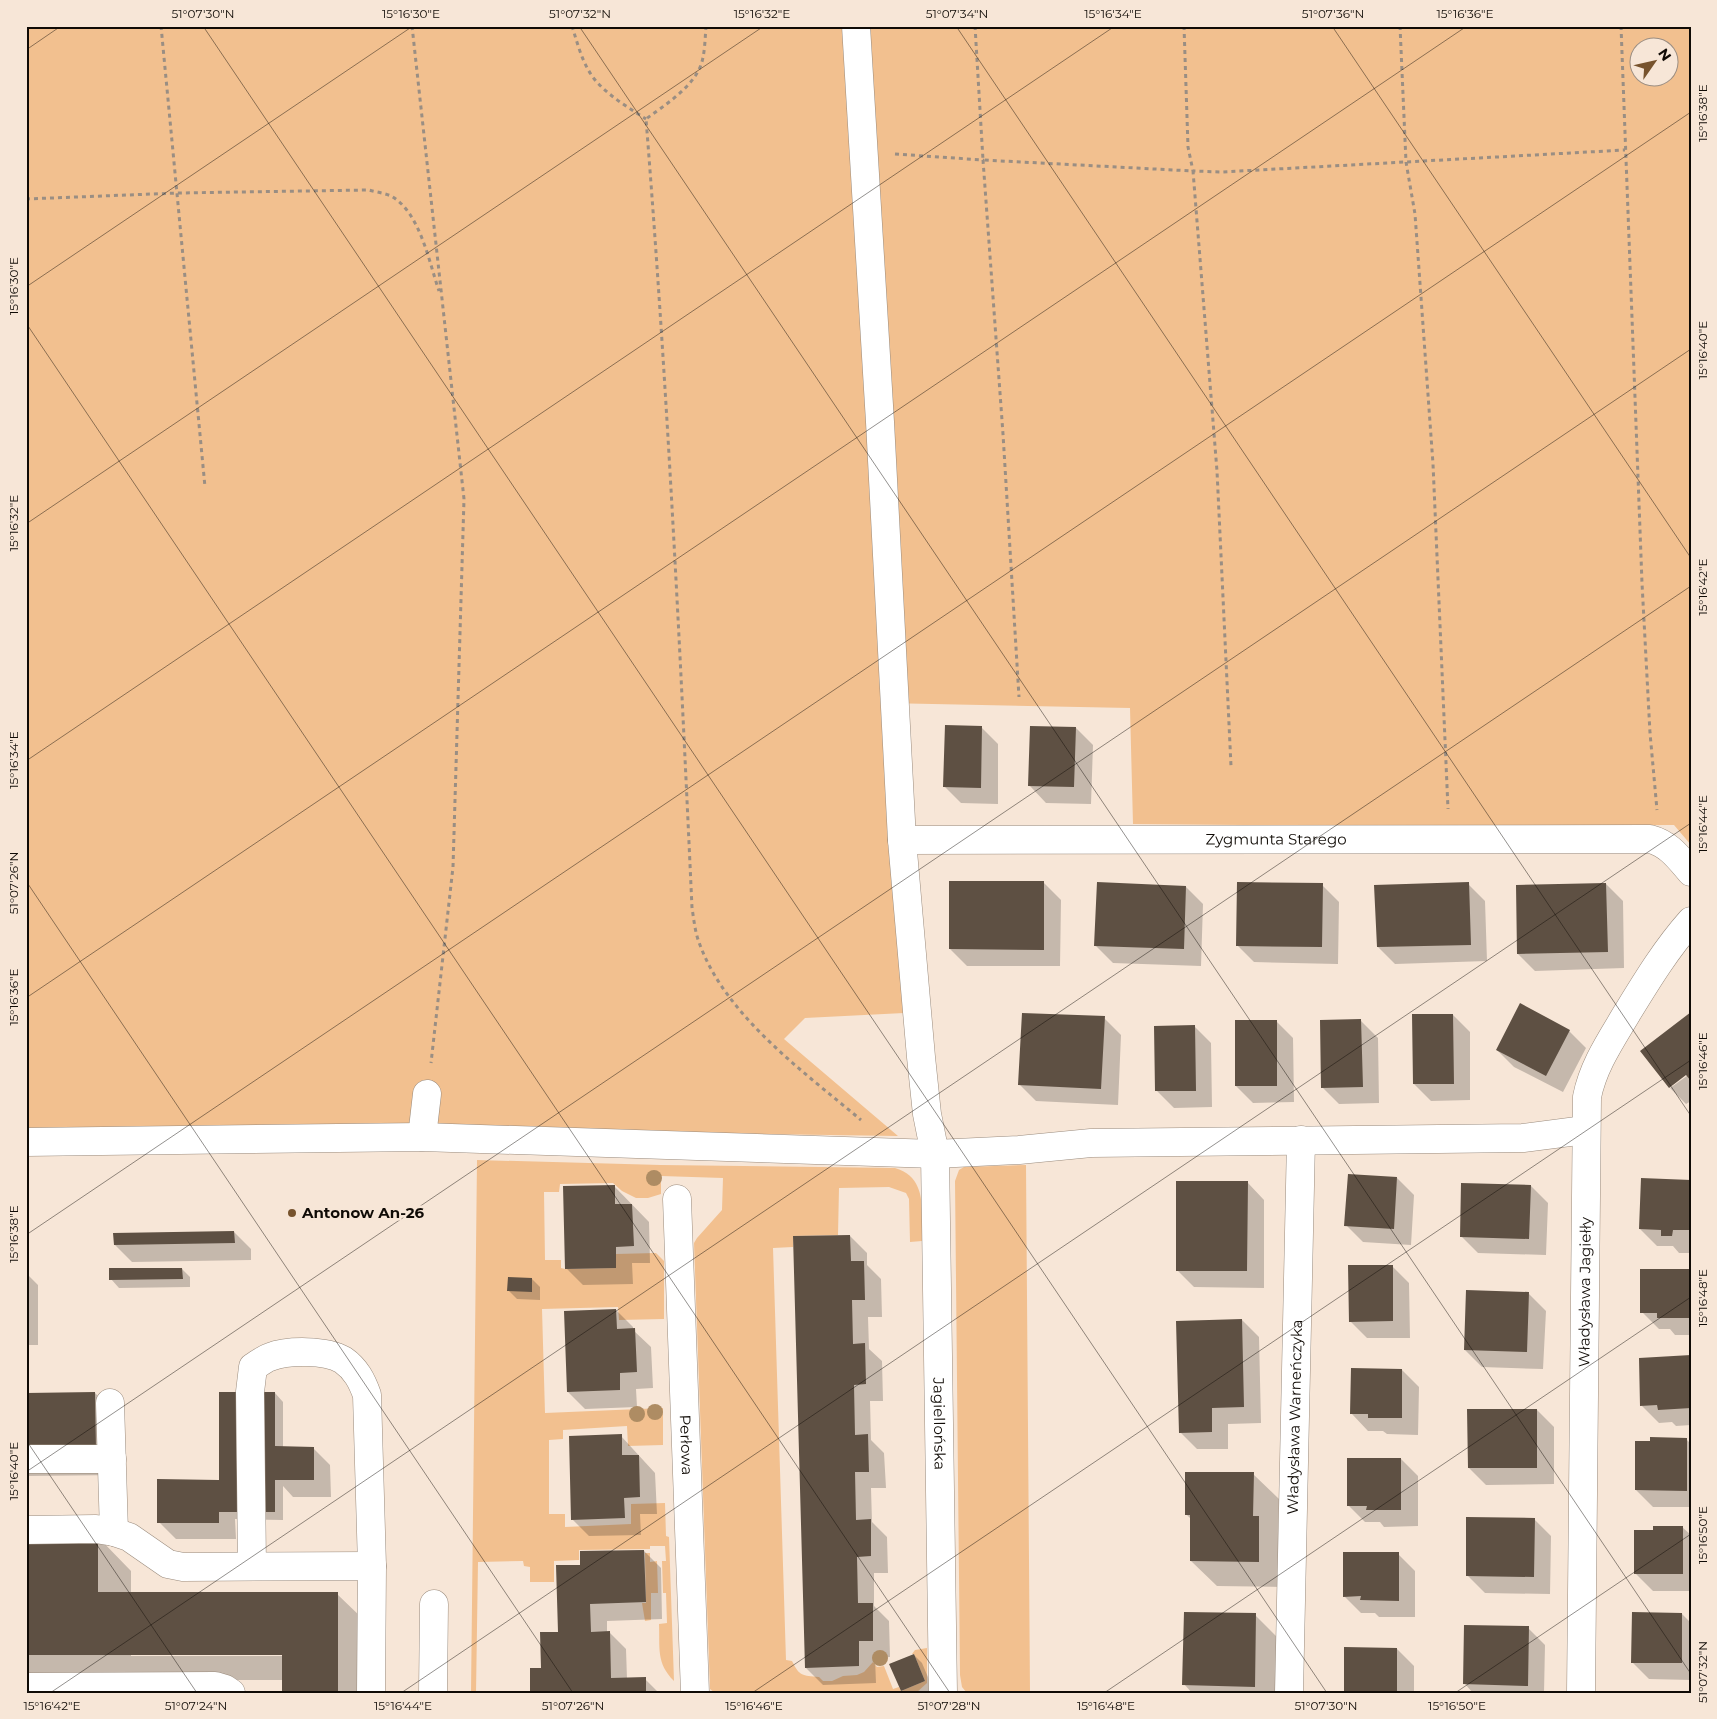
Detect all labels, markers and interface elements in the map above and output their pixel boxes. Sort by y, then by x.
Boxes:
text: 51°07'30"N [171,6,235,21]
text: 15°16'30"E [382,6,440,21]
text: 51°07'32"N [549,6,611,21]
text: 15°16'32"E [734,6,790,21]
text: 51°07'34"N [926,6,988,21]
text: 15°16'34"E [1084,6,1142,21]
text: 51°07'36"N [1302,6,1364,21]
text: 15°16'36"E [1436,6,1494,21]
north arrow [1630,38,1680,88]
text: N [1654,45,1675,64]
text: 15°16'38"E [1695,84,1710,142]
text: 15°16'30"E [6,257,21,315]
text: 15°16'40"E [1695,321,1710,379]
text: 15°16'32"E [6,495,21,551]
text: 15°16'42"E [1695,558,1710,616]
text: 15°16'34"E [6,731,21,789]
text: 15°16'44"E [1695,795,1710,853]
street label: Zygmunta Starego [1205,829,1347,849]
text: 51°07'26"N [6,852,21,914]
text: 15°16'36"E [6,968,21,1026]
text: 15°16'46"E [1695,1032,1710,1090]
place label: Antonow An-26 [301,1203,425,1222]
text: 15°16'38"E [6,1205,21,1263]
marker: Antonow An-26 [286,1207,298,1219]
street label: Władysława Jagiełły [1574,1216,1595,1367]
text: 15°16'48"E [1695,1269,1710,1327]
street label: Władysława Warneńczyka [1283,1319,1306,1515]
street label: Jagiellońska [929,1376,950,1470]
street label: Perłowa [676,1414,697,1475]
text: 15°16'40"E [6,1442,21,1500]
text: 15°16'50"E [1695,1506,1710,1564]
text: 51°07'32"N [1695,1641,1710,1703]
text: 15°16'42"E [23,1698,81,1713]
text: 51°07'24"N [165,1698,227,1713]
text: 15°16'44"E [374,1698,432,1713]
text: 51°07'26"N [542,1698,604,1713]
text: 15°16'46"E [725,1698,783,1713]
text: 51°07'28"N [918,1698,980,1713]
text: 15°16'48"E [1077,1698,1135,1713]
text: 51°07'30"N [1294,1698,1358,1713]
text: 15°16'50"E [1428,1698,1486,1713]

